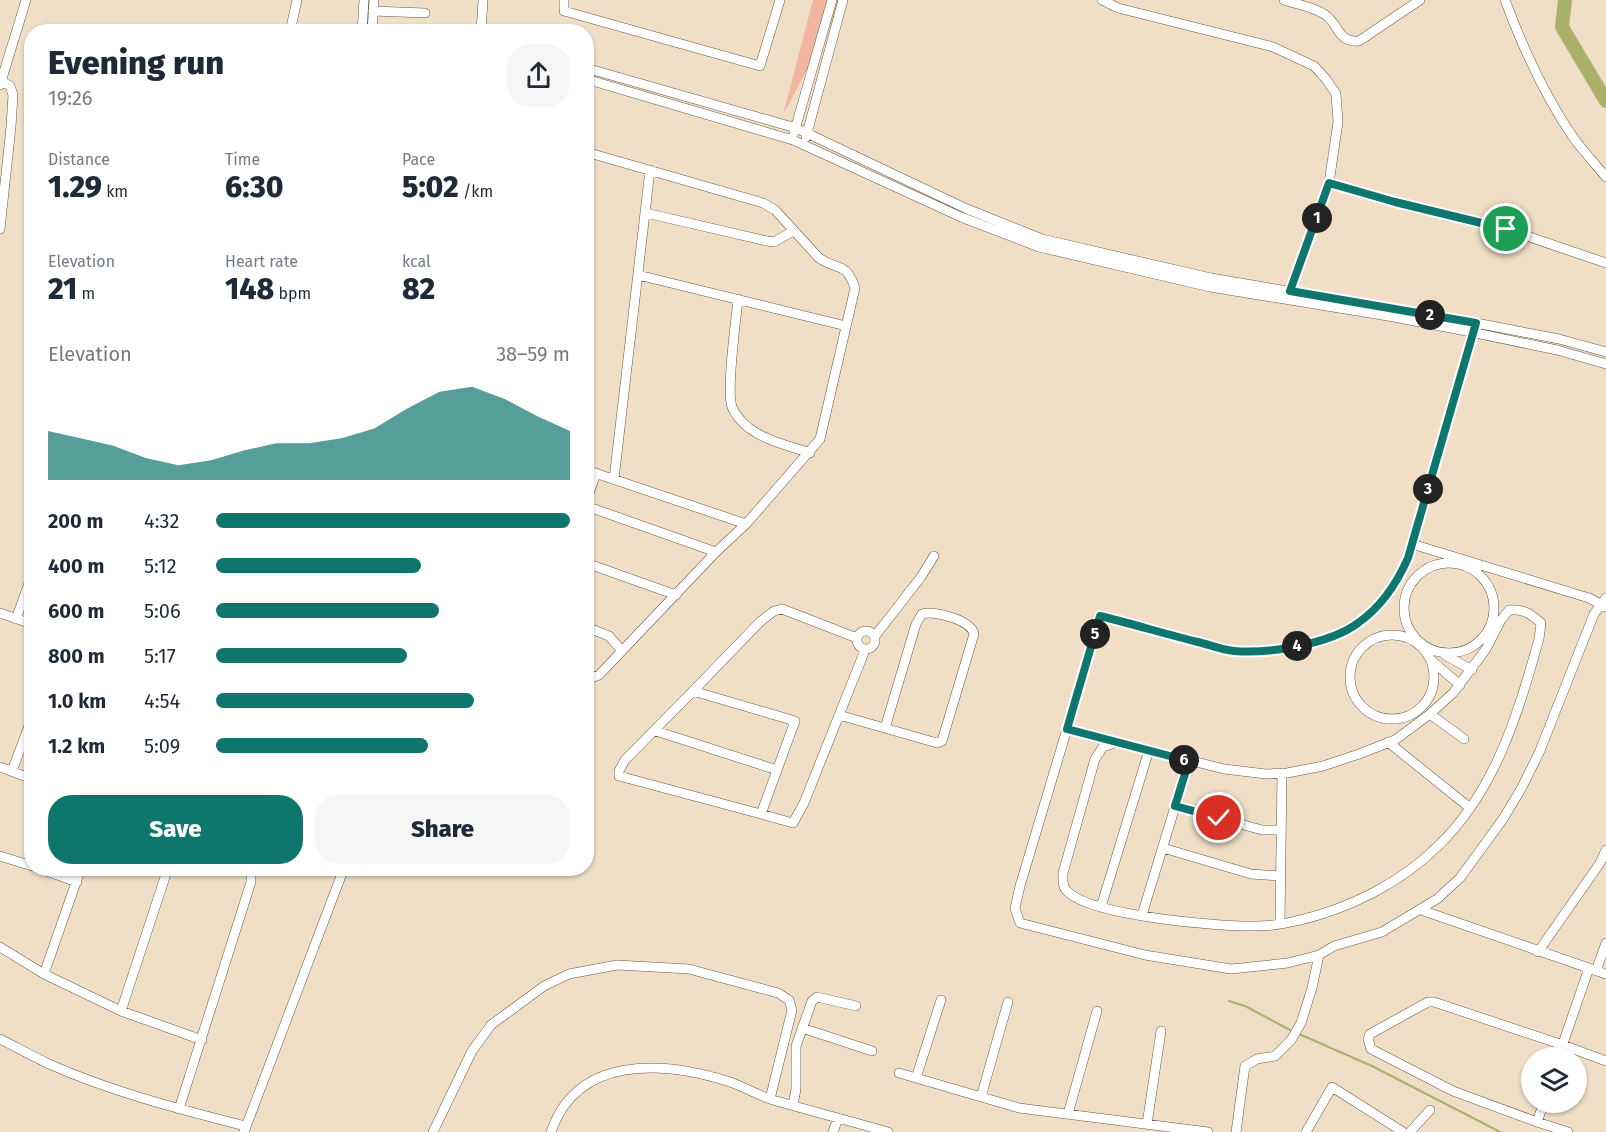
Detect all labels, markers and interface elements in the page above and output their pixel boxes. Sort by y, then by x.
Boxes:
text: Evening run [48,43,224,83]
button: share [507,44,570,107]
text: 19:26 [48,86,93,110]
text: Distance [48,150,110,169]
text: Time [225,150,260,169]
text: Pace [402,150,435,169]
text: 1.29 [48,169,102,205]
text: 6:30 [225,169,284,205]
text: 5:02 [402,169,459,205]
text: km [102,182,128,201]
text: /km [459,182,493,201]
pin: 1 [1302,203,1332,233]
pin [1480,203,1531,254]
text: 1 [1313,208,1321,227]
icon: arrive [1489,212,1522,245]
text: Elevation [48,252,115,271]
text: Heart rate [225,252,298,271]
text: kcal [402,252,431,271]
text: 21 [48,271,77,307]
text: 148 [225,271,274,307]
text: 82 [402,271,435,307]
text: m [77,284,95,303]
text: bpm [274,284,311,303]
pin: 2 [1415,300,1445,330]
text: 2 [1426,305,1434,324]
text: Elevation [48,342,132,366]
text: 38–59 m [496,342,570,366]
pin: 3 [1413,474,1443,504]
text: 3 [1424,479,1432,498]
text: 200 m [48,509,103,533]
text: 4:32 [144,509,179,533]
text: 400 m [48,554,104,578]
text: 5:12 [144,554,177,578]
text: 600 m [48,599,104,623]
text: 5:06 [144,599,181,623]
pin: 5 [1080,619,1110,649]
text: 5 [1091,624,1099,643]
pin: 4 [1282,631,1312,661]
text: 4 [1292,636,1302,655]
text: 800 m [48,644,105,668]
text: 5:17 [144,644,176,668]
text: 1.0 km [48,689,106,713]
text: 4:54 [144,689,180,713]
text: 1.2 km [48,734,105,758]
text: 5:09 [144,734,180,758]
pin: 6 [1169,745,1199,775]
text: 6 [1179,750,1189,769]
pin [1193,792,1244,843]
button: Save [48,795,303,864]
button: Share [315,795,570,864]
icon: check [1202,801,1235,834]
map controls [1521,1047,1587,1113]
button: layers [1521,1047,1587,1113]

